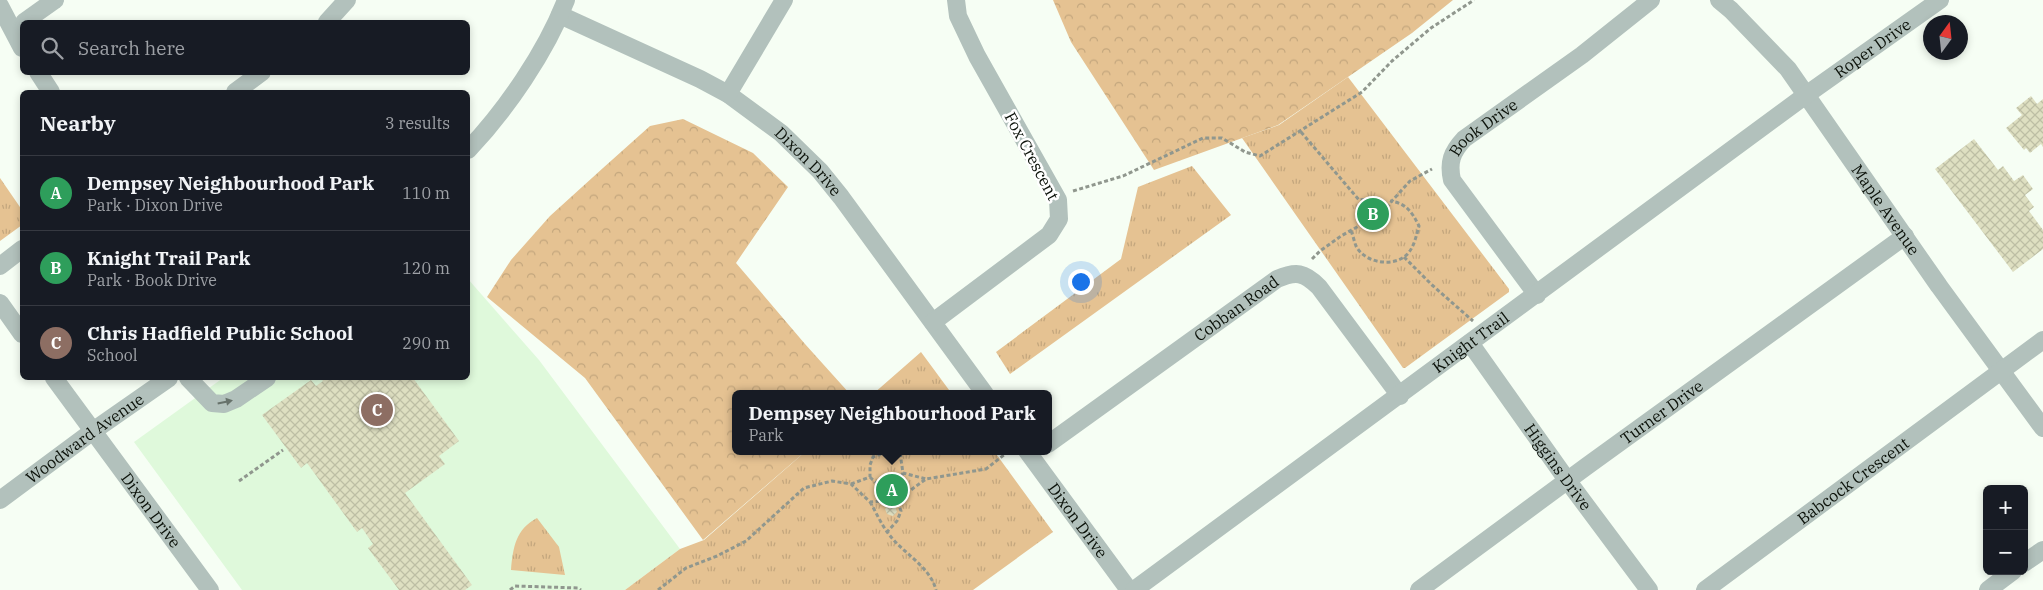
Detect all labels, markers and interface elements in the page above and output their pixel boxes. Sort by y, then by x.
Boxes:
street label: Roper Drive [1830,14,1915,82]
north arrow [1923,15,1968,60]
search box [20,20,470,75]
icon: search [38,34,66,62]
text: Search here [78,36,185,60]
street label: Book Drive [1444,94,1521,160]
street label: Fox Crescent [1000,108,1064,204]
text: Nearby [40,109,116,137]
text: 3 results [385,113,450,133]
street label: Dixon Drive [771,123,846,200]
street label: Maple Avenue [1847,160,1924,259]
text: Dempsey Neighbourhood Park [87,171,374,195]
text: A [50,183,62,203]
text: 110 m [402,183,450,203]
text: Park · Dixon Drive [87,195,223,215]
pin: B [1357,195,1389,233]
text: Knight Trail Park [87,246,250,270]
text: B [50,258,62,278]
text: 120 m [402,258,450,278]
your location [1068,269,1094,295]
text: Park · Book Drive [87,270,217,290]
street label: Cobban Road [1190,271,1283,346]
street label: Knight Trail [1428,307,1513,377]
text: Chris Hadfield Public School [87,321,353,345]
text: C [51,333,61,353]
text: 290 m [402,333,450,353]
text: School [87,345,138,365]
street label: Turner Drive [1616,375,1707,449]
street label: Woodward Avenue [22,389,148,487]
popup [732,390,1052,455]
pin: C [361,391,393,429]
one-way arrow [217,398,232,406]
text: Dempsey Neighbourhood Park [749,401,1035,425]
street label: Higgins Drive [1520,420,1596,514]
text: Park [749,425,783,445]
street label: Babcock Crescent [1793,433,1913,528]
street label: Dixon Drive [117,469,185,552]
pin: A [876,471,908,509]
street label: Dixon Drive [1044,479,1112,562]
map controls [1983,485,2028,575]
button: + [1983,485,2028,530]
button: − [1983,530,2028,575]

